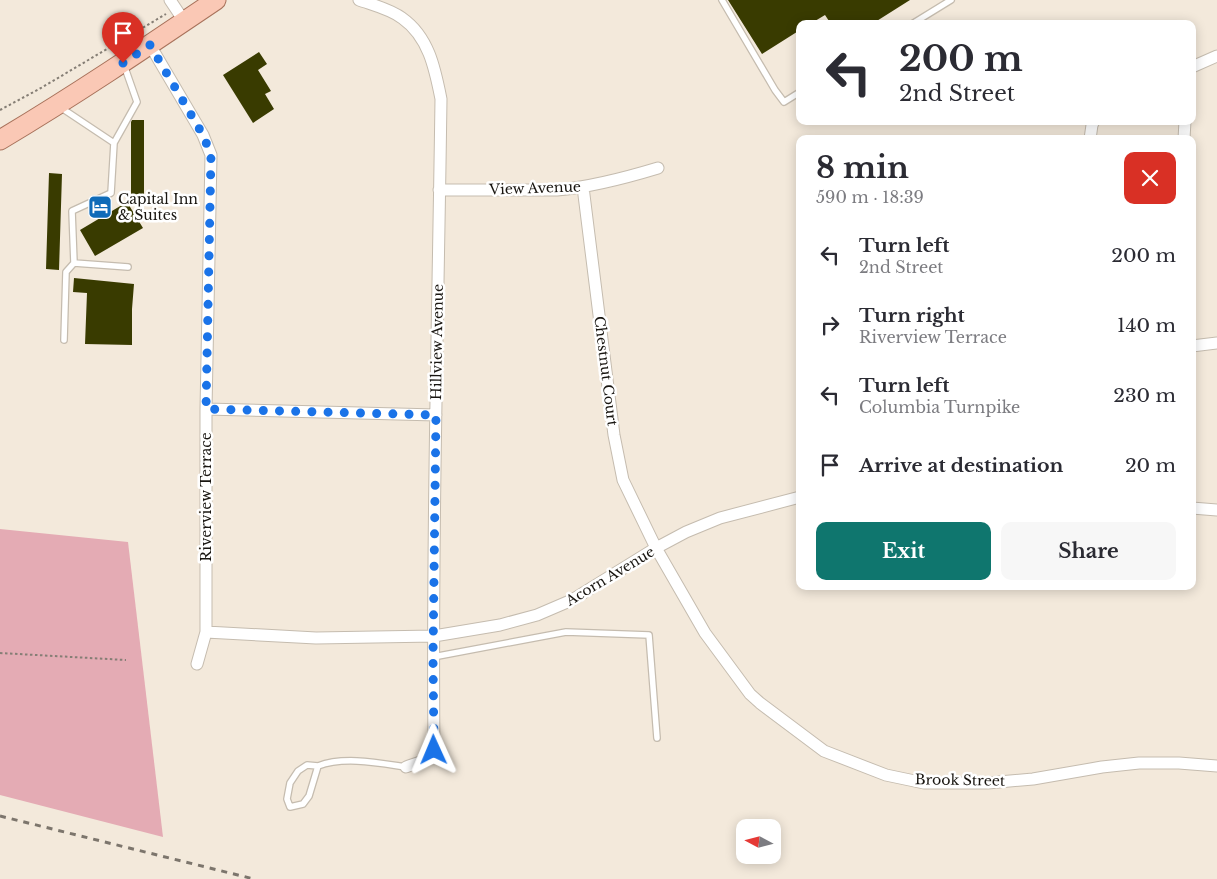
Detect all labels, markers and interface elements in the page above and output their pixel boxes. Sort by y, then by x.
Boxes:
pin [102,12,144,63]
icon: arrive [109,19,137,47]
text: 200 m [899,37,1023,80]
icon: left [816,40,881,105]
text: 2nd Street [899,80,1015,107]
text: 8 min [816,149,909,186]
button: close [1124,152,1176,204]
street label: View Avenue [488,177,581,199]
text: 590 m · 18:39 [816,187,924,207]
place label: Capital Inn & Suites [118,190,198,224]
hotel icon: Capital Inn & Suites [87,194,113,220]
text: Turn left [859,234,950,257]
icon: left [816,241,844,269]
text: 200 m [1111,244,1176,267]
text: 2nd Street [859,257,943,277]
street label: Hillview Avenue [427,284,447,400]
text: Turn right [859,304,965,327]
icon: right [816,311,844,339]
text: 140 m [1117,314,1176,337]
street label: Chestnut Court [590,315,622,428]
text: Riverview Terrace [859,327,1007,347]
text: Turn left [859,374,950,397]
icon: left [816,381,844,409]
text: 230 m [1113,384,1176,407]
text: Columbia Turnpike [859,397,1020,417]
street label: Riverview Terrace [197,432,215,562]
icon: arrive [816,451,844,479]
text: Arrive at destination [859,454,1063,477]
text: 20 m [1125,454,1176,477]
button: Exit [816,522,991,580]
button: Share [1001,522,1176,580]
street label: Acorn Avenue [562,542,658,610]
position arrow [407,723,459,775]
street label: Brook Street [915,770,1006,790]
north arrow [736,819,781,864]
map controls [736,819,781,864]

